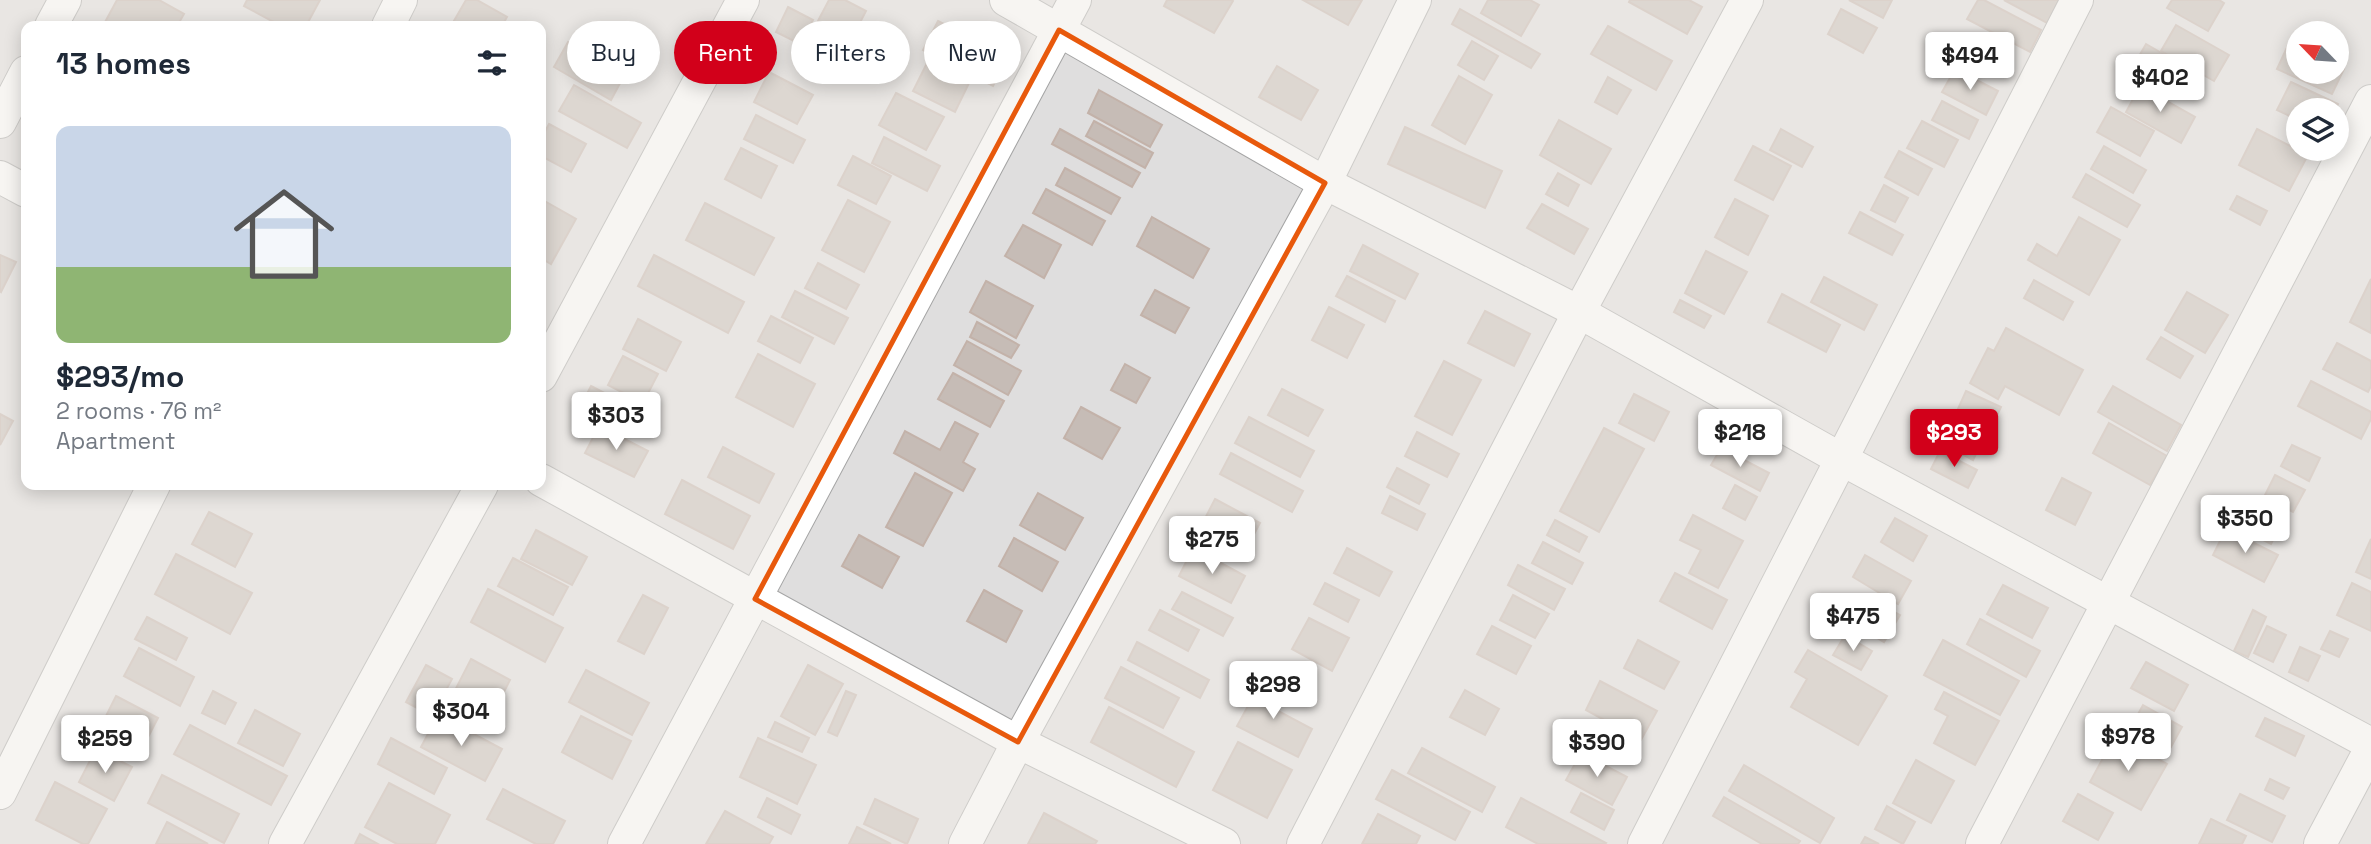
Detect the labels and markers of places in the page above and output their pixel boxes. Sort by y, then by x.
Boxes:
pin: $494 [1929,32,2011,92]
pin: $402 [2119,54,2201,114]
pin: $303 [575,392,657,452]
pin: $218 [1699,410,1781,469]
pin: $293 [1913,410,1995,469]
pin: $350 [2204,496,2286,555]
pin: $275 [1171,516,1253,576]
pin: $475 [1812,594,1894,653]
pin: $298 [1232,662,1314,721]
pin: $304 [420,688,502,748]
pin: $978 [2087,714,2169,773]
pin: $259 [64,716,146,775]
pin: $390 [1556,720,1638,779]

